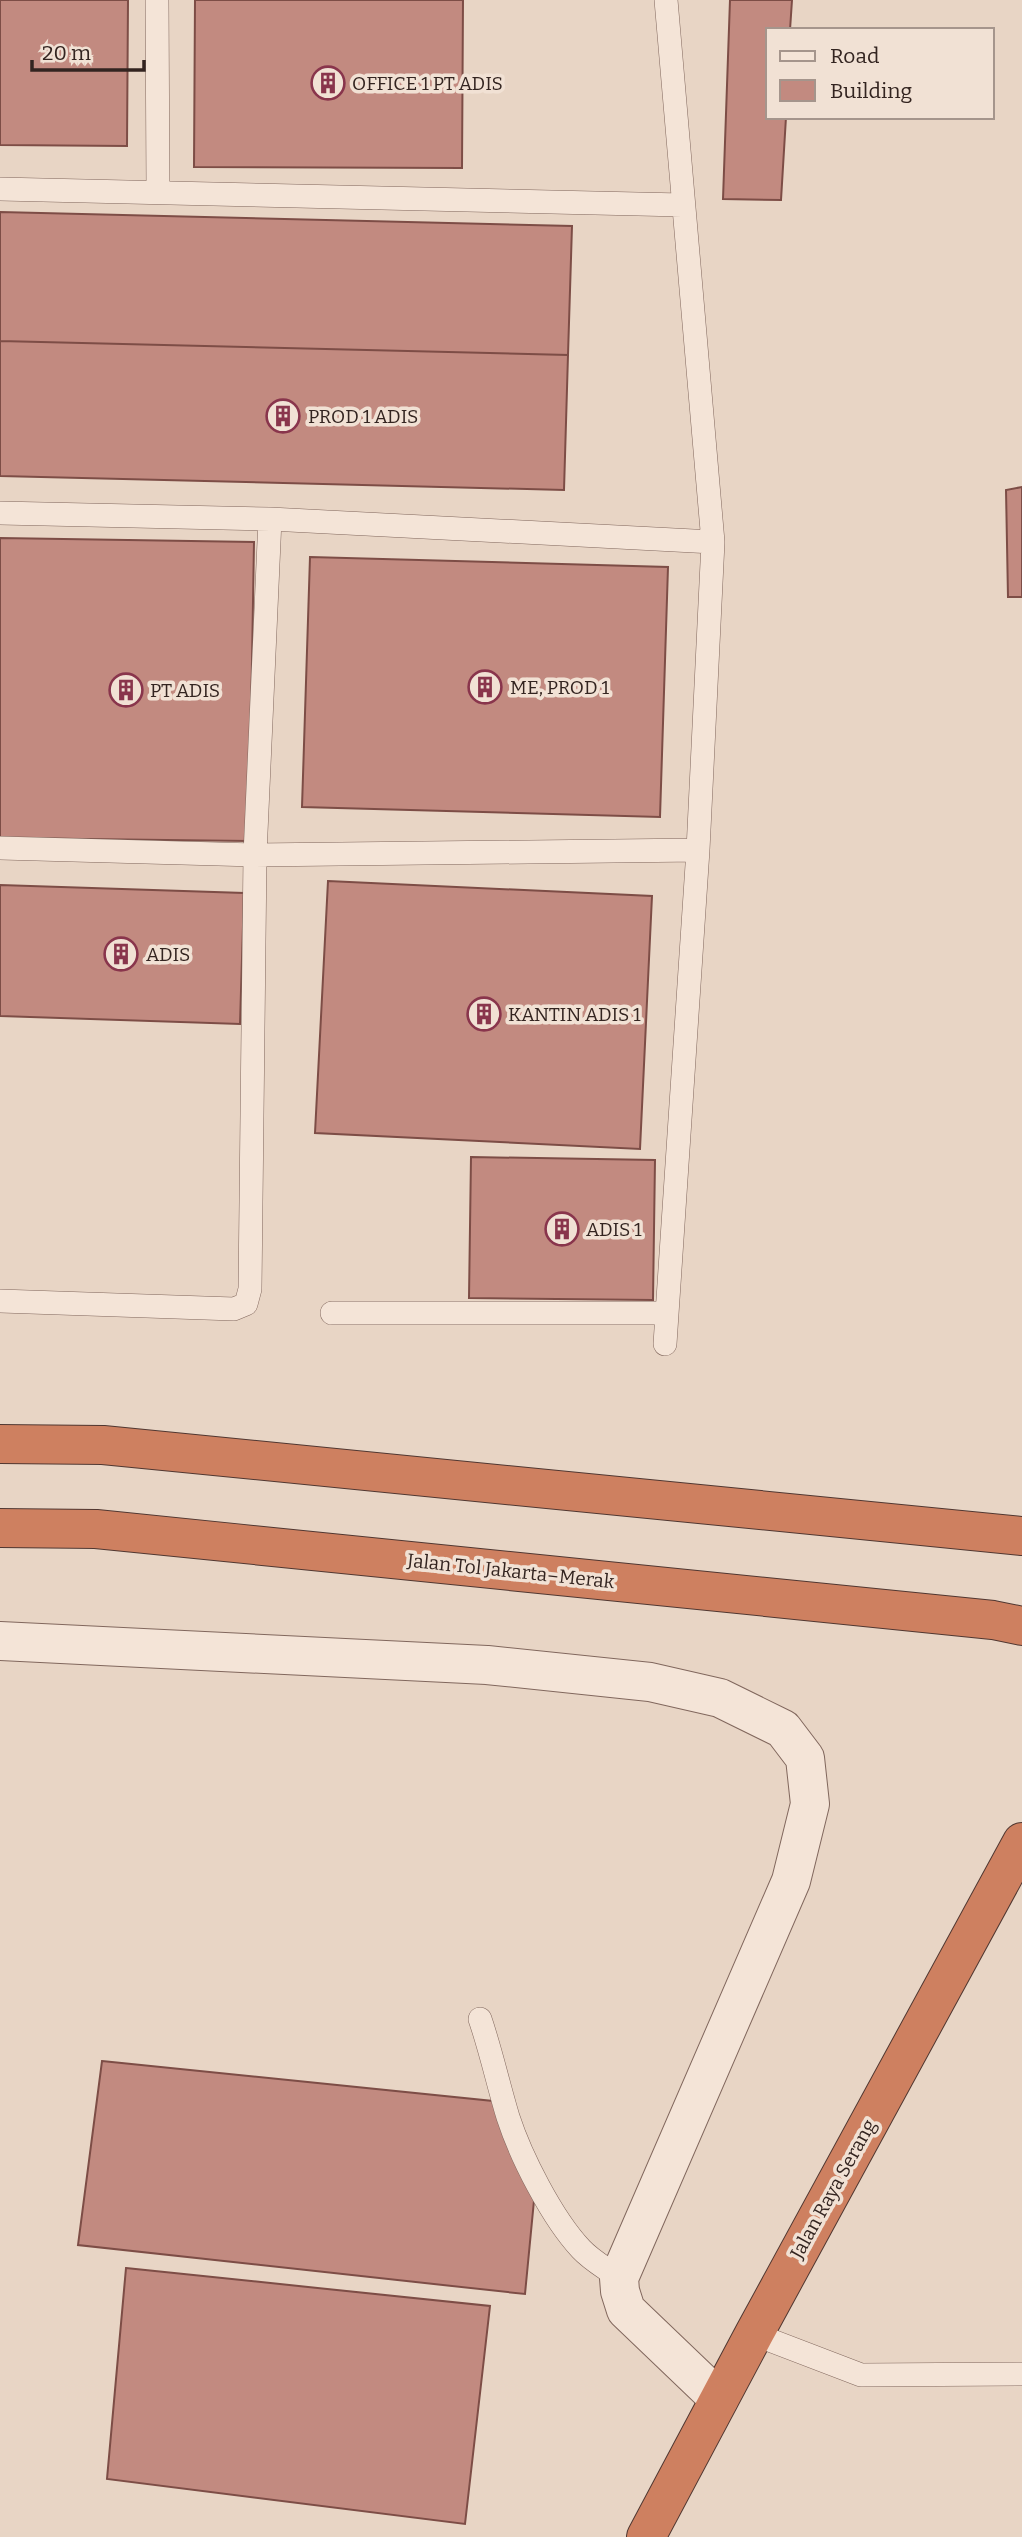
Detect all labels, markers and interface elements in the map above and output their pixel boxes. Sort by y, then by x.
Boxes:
scale bar [32,28,144,72]
legend [766,28,994,119]
text: 20 m [42,40,91,66]
text: Road [830,43,879,69]
building icon: OFFICE 1 PT ADIS [309,64,347,102]
place label: OFFICE 1 PT ADIS [352,72,503,95]
text: Building [830,78,913,104]
building icon: PROD 1 ADIS [264,397,302,435]
place label: PROD 1 ADIS [308,405,418,428]
building icon: ME, PROD 1 [466,668,504,706]
building icon: PT ADIS [107,671,145,709]
place label: ME, PROD 1 [510,676,609,699]
place label: PT ADIS [150,679,220,702]
building icon: ADIS [102,935,140,973]
place label: ADIS [146,943,190,966]
building icon: KANTIN ADIS 1 [465,995,503,1033]
place label: KANTIN ADIS 1 [508,1003,641,1026]
building icon: ADIS 1 [543,1210,581,1248]
place label: ADIS 1 [586,1218,642,1241]
street label: Jalan Tol Jakarta–Merak [405,1549,616,1593]
street label: Jalan Raya Serang [785,2115,881,2264]

